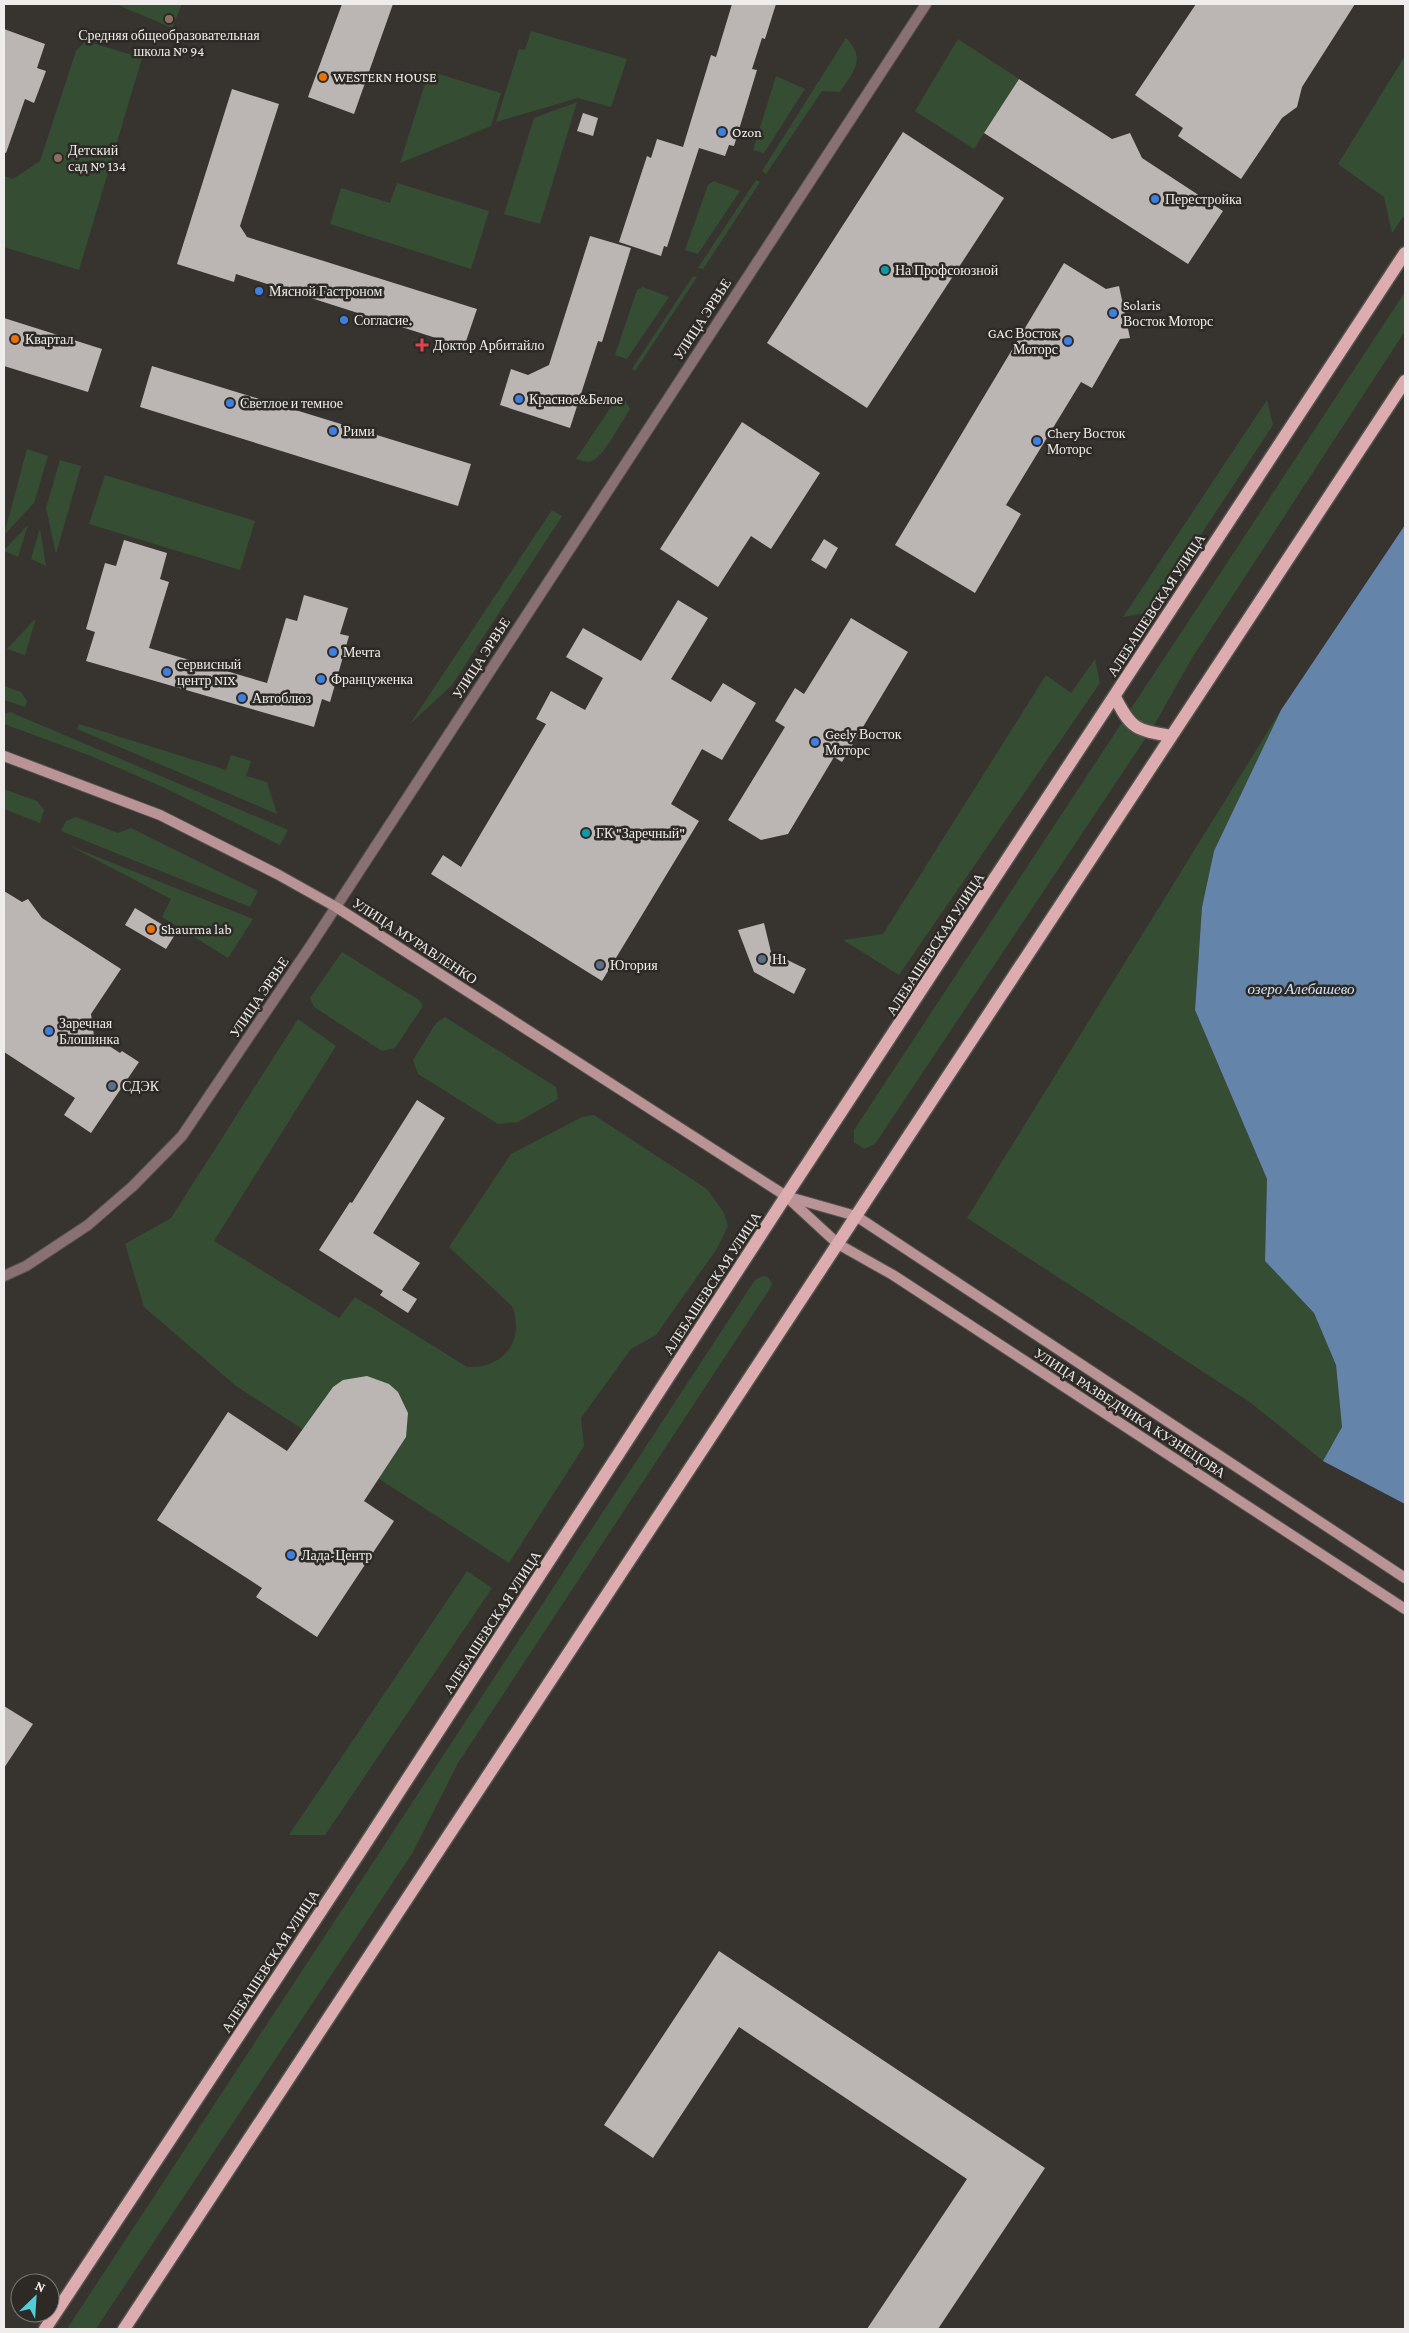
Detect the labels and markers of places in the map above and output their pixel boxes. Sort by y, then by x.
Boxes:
marker: Средняя общеобразовательная школа № 94 [163,13,175,25]
place label: Средняя общеобразовательная школа № 94 [78,27,260,59]
place label: WESTERN HOUSE [333,69,437,85]
marker: WESTERN HOUSE [317,71,329,83]
place label: Ozon [732,124,762,140]
marker: Ozon [716,126,728,138]
place label: Детский сад № 134 [68,142,126,174]
marker: Детский сад № 134 [52,152,64,164]
place label: Перестройка [1165,191,1242,207]
marker: Перестройка [1149,193,1161,205]
place label: На Профсоюзной [895,262,999,278]
marker: На Профсоюзной [879,264,891,276]
place label: Мясной Гастроном [269,283,382,299]
marker: Мясной Гастроном [253,285,265,297]
place label: Solaris Восток Моторс [1123,297,1213,329]
marker: Solaris Восток Моторс [1107,307,1119,319]
place label: Согласие. [354,312,412,328]
marker: Согласие. [338,314,350,326]
place label: GAC Восток Моторс [988,325,1058,357]
place label: Квартал [25,331,73,347]
marker: Квартал [9,333,21,345]
marker: GAC Восток Моторс [1062,335,1074,347]
place label: Доктор Арбитайло [433,337,544,353]
marker: Доктор Арбитайло [415,338,429,352]
place label: Красное&Белое [529,391,623,407]
marker: Красное&Белое [513,393,525,405]
place label: Светлое и темное [240,395,343,411]
marker: Светлое и темное [224,397,236,409]
place label: Рими [343,423,375,439]
marker: Рими [327,425,339,437]
place label: Chery Восток Моторс [1047,425,1126,457]
marker: Chery Восток Моторс [1031,435,1043,447]
place label: Мечта [343,644,381,660]
marker: Мечта [327,646,339,658]
place label: сервисный центр NIX [177,656,242,688]
marker: сервисный центр NIX [161,666,173,678]
place label: Француженка [331,671,414,687]
marker: Француженка [315,673,327,685]
place label: Автоблюз [252,690,312,706]
marker: Автоблюз [236,692,248,704]
place label: Geely Восток Моторс [825,726,902,758]
marker: Geely Восток Моторс [809,736,821,748]
place label: ГК "Заречный" [596,825,685,841]
marker: ГК "Заречный" [580,827,592,839]
place label: Shaurma lab [161,921,232,937]
marker: Shaurma lab [145,923,157,935]
place label: Н1 [772,951,787,967]
marker: Н1 [756,953,768,965]
place label: Югория [610,957,658,973]
marker: Югория [594,959,606,971]
place label: Заречная Блошинка [59,1015,120,1047]
marker: Заречная Блошинка [43,1025,55,1037]
place label: СДЭК [122,1078,160,1094]
marker: СДЭК [106,1080,118,1092]
place label: Лада-Центр [301,1547,372,1563]
marker: Лада-Центр [285,1549,297,1561]

